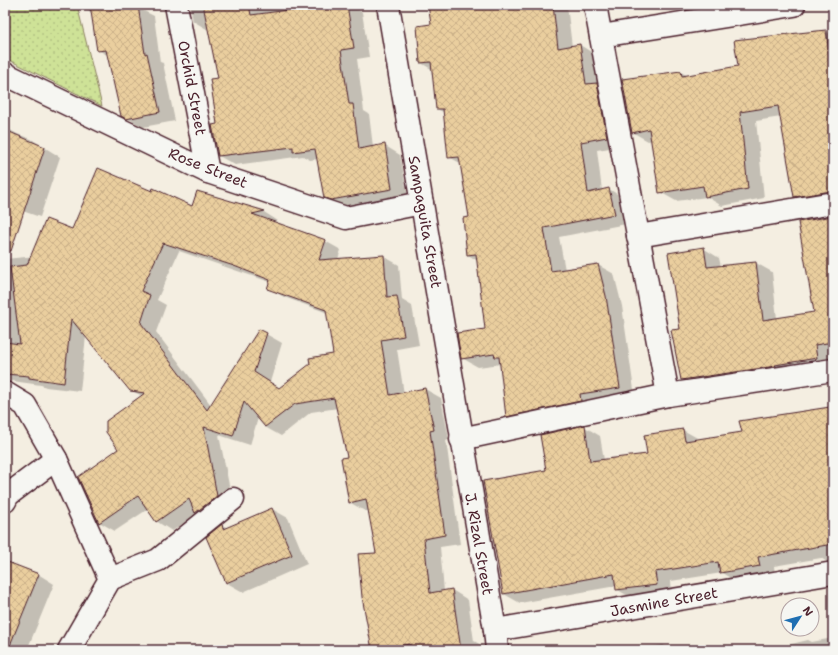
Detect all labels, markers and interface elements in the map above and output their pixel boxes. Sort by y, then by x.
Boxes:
street label: Orchid Street [173,39,211,137]
street label: Rose Street [165,143,251,193]
street label: Sampaguita Street [403,154,447,290]
street label: J. Rizal Street [460,491,498,597]
street label: Jasmine Street [609,583,719,621]
north arrow [780,597,820,637]
text: N [799,603,816,620]

